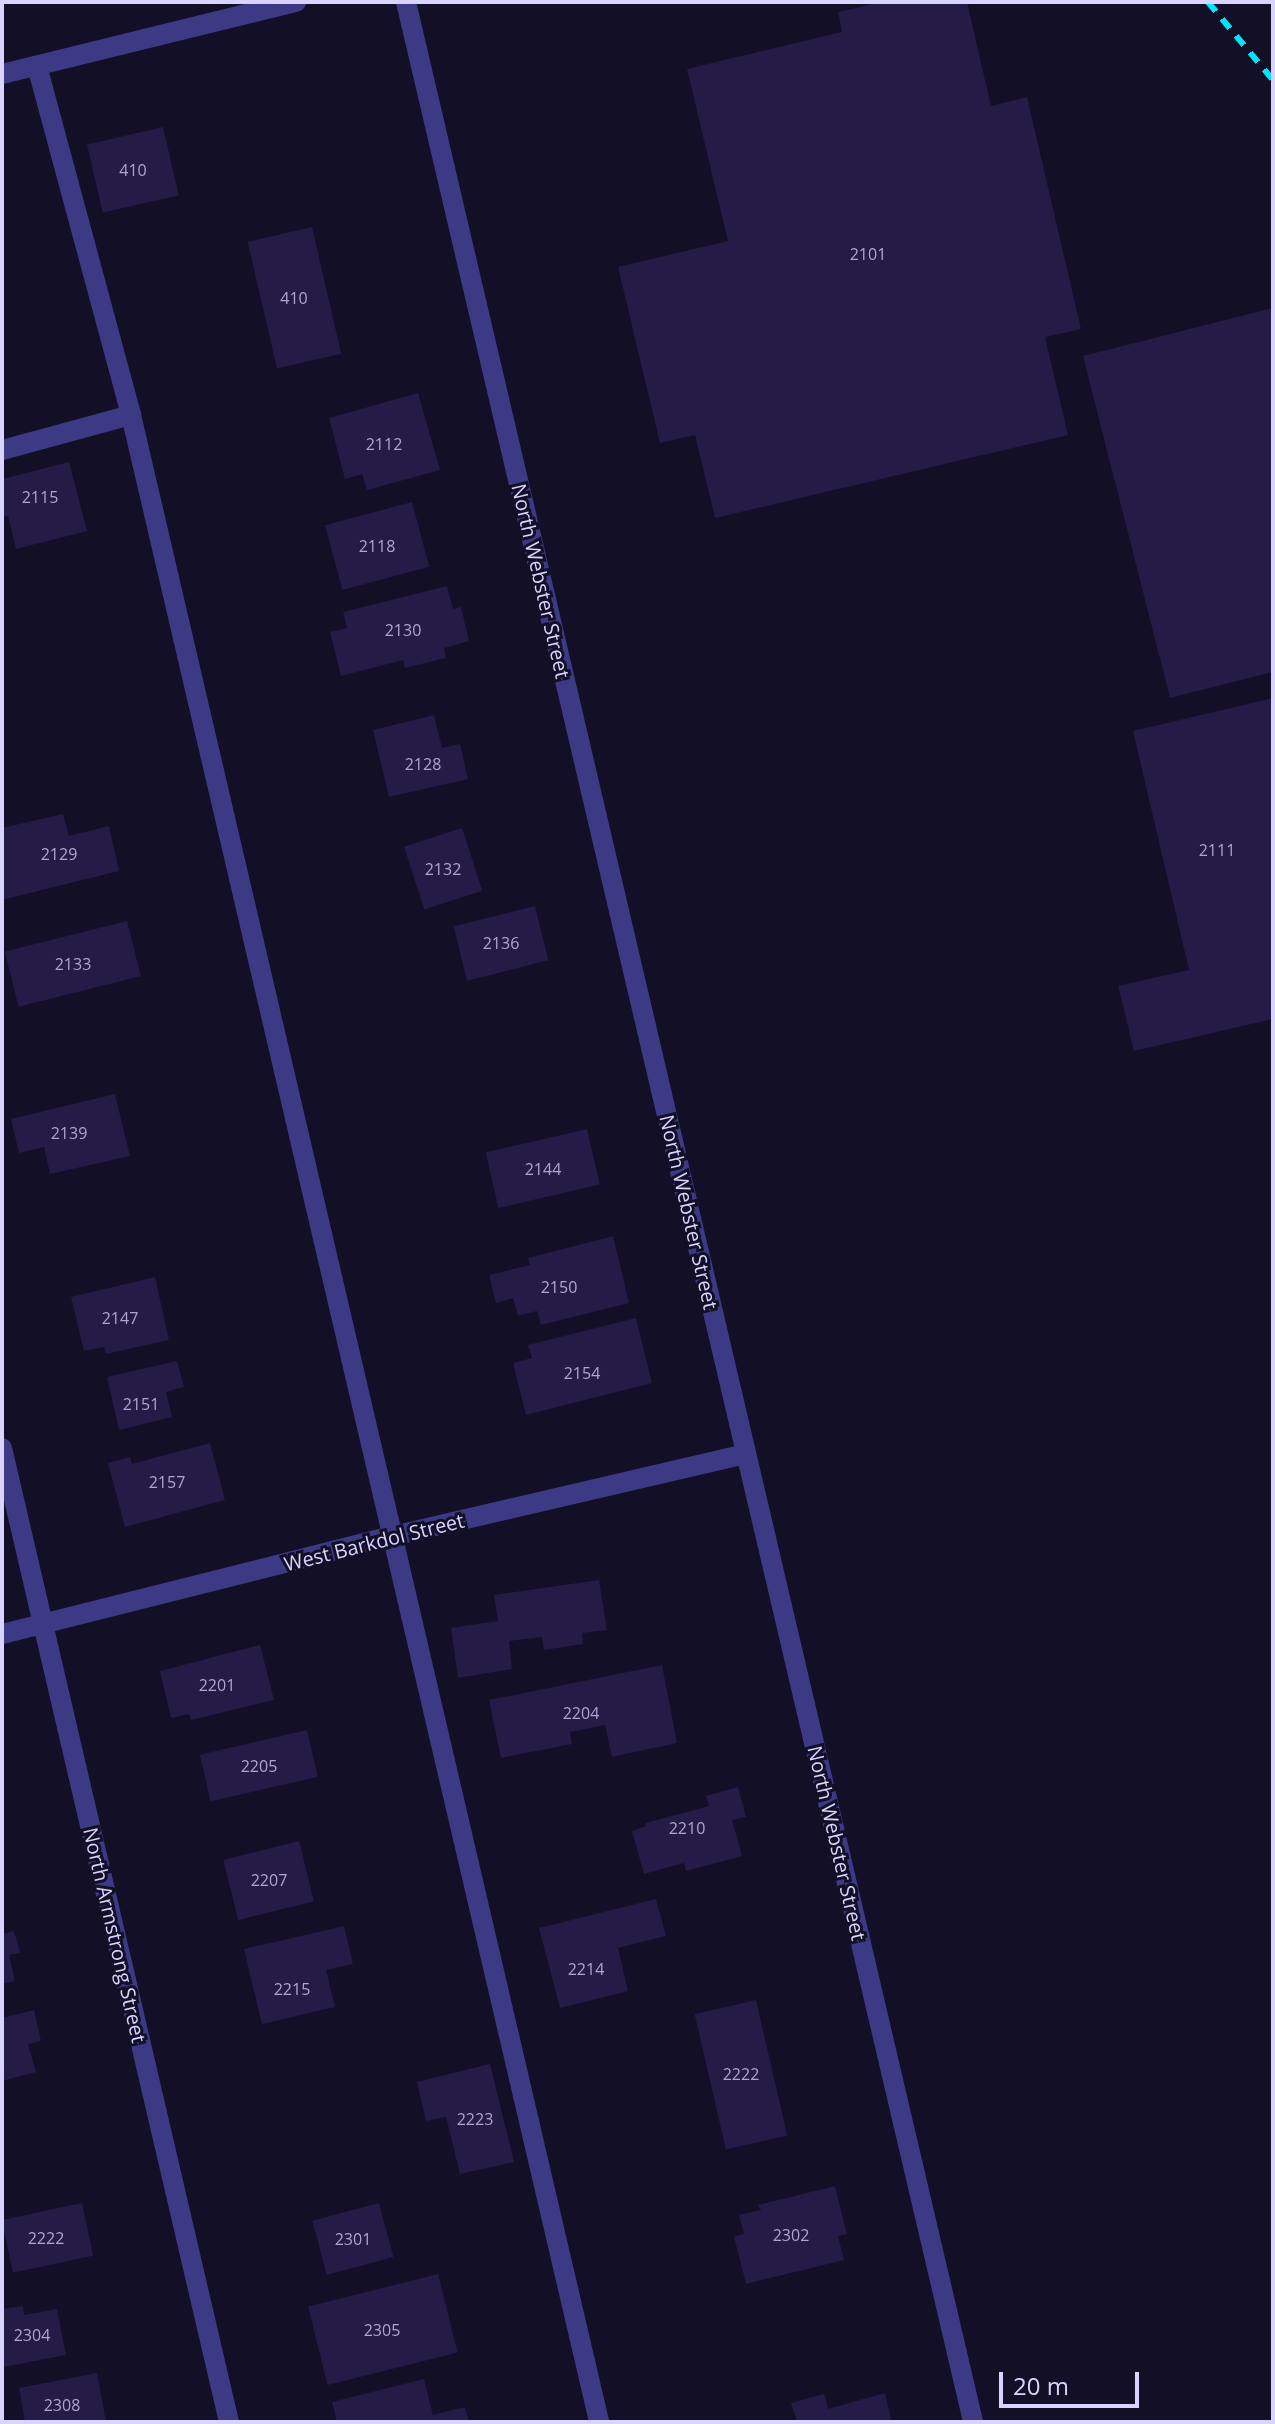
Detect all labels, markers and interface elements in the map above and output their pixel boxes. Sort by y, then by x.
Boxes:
house number: 410 [119,160,147,180]
house number: 2101 [850,244,886,264]
house number: 410 [280,288,308,308]
house number: 2112 [366,434,402,454]
street label: North Webster Street [507,481,575,681]
house number: 2115 [22,487,58,507]
house number: 2118 [359,536,395,556]
house number: 2130 [385,620,421,640]
house number: 2128 [405,754,441,774]
house number: 2111 [1199,840,1235,860]
house number: 2129 [41,844,77,864]
house number: 2132 [425,859,461,879]
house number: 2136 [483,933,519,953]
house number: 2133 [55,954,91,974]
street label: North Webster Street [655,1112,723,1312]
house number: 2139 [51,1123,87,1143]
house number: 2144 [525,1159,561,1179]
house number: 2150 [541,1277,577,1297]
house number: 2147 [102,1308,138,1328]
house number: 2154 [564,1363,600,1383]
house number: 2151 [123,1394,159,1414]
house number: 2157 [149,1472,185,1492]
street label: West Barkdol Street [282,1508,466,1576]
house number: 2201 [199,1675,235,1695]
house number: 2204 [563,1703,599,1723]
street label: North Webster Street [803,1743,871,1943]
house number: 2205 [241,1756,277,1776]
house number: 2210 [669,1818,705,1838]
street label: North Armstrong Street [79,1825,151,2045]
house number: 2207 [251,1870,287,1890]
house number: 2214 [568,1959,604,1979]
house number: 2215 [274,1979,310,1999]
house number: 2222 [723,2064,759,2084]
house number: 2223 [457,2109,493,2129]
house number: 2302 [773,2225,809,2245]
house number: 2222 [28,2228,64,2248]
house number: 2301 [335,2229,371,2249]
house number: 2305 [364,2320,400,2340]
house number: 2304 [14,2325,50,2345]
scale bar [1003,2356,1143,2406]
text: 20 m [1013,2369,1069,2402]
house number: 2308 [44,2395,80,2415]

